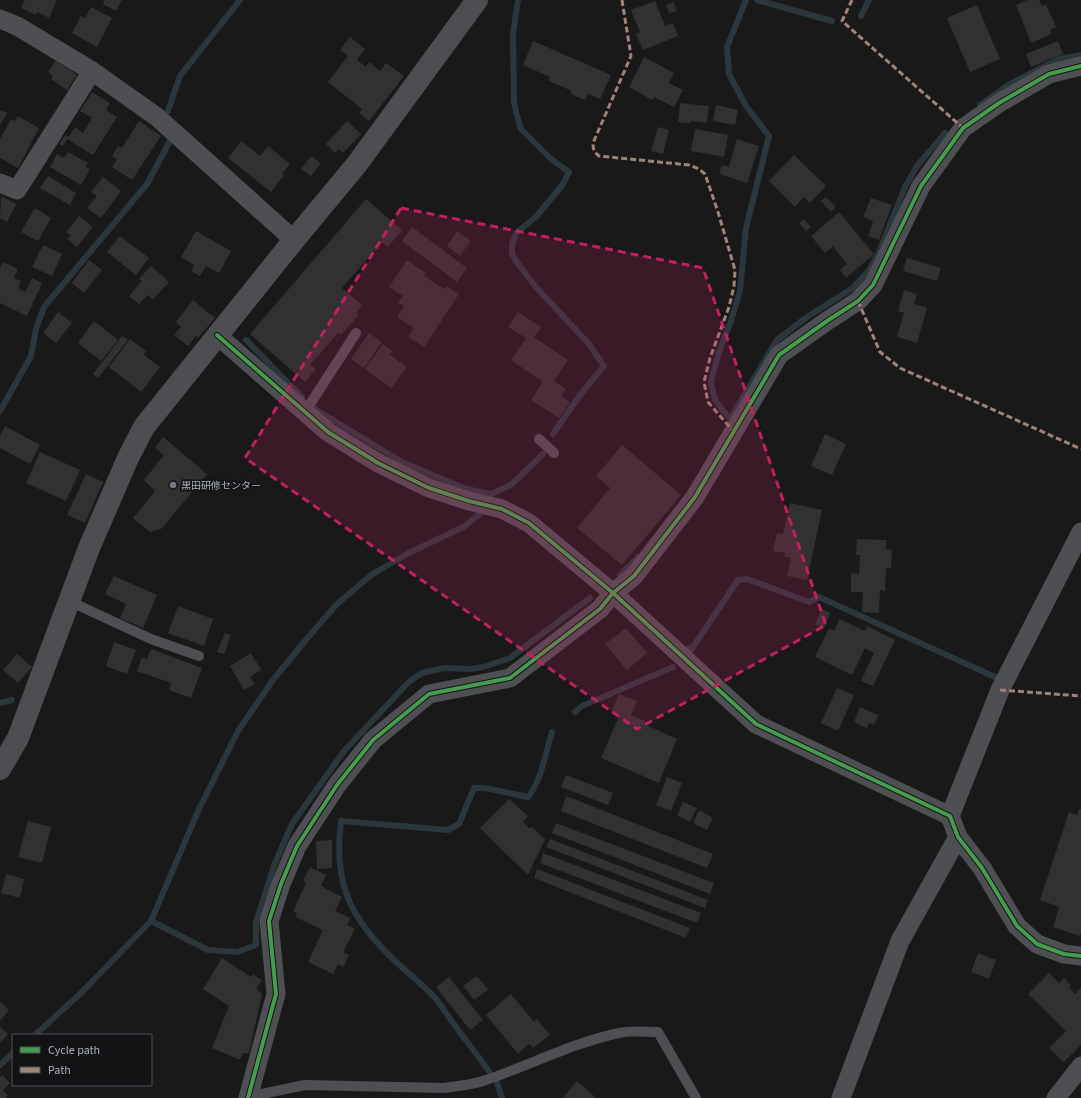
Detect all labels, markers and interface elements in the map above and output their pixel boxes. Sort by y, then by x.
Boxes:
place label: 黒田研修センター [181,479,261,493]
marker: 黒田研修センター [168,480,178,490]
legend [12,1034,152,1086]
text: Cycle path [48,1042,100,1059]
text: Path [48,1062,71,1079]

